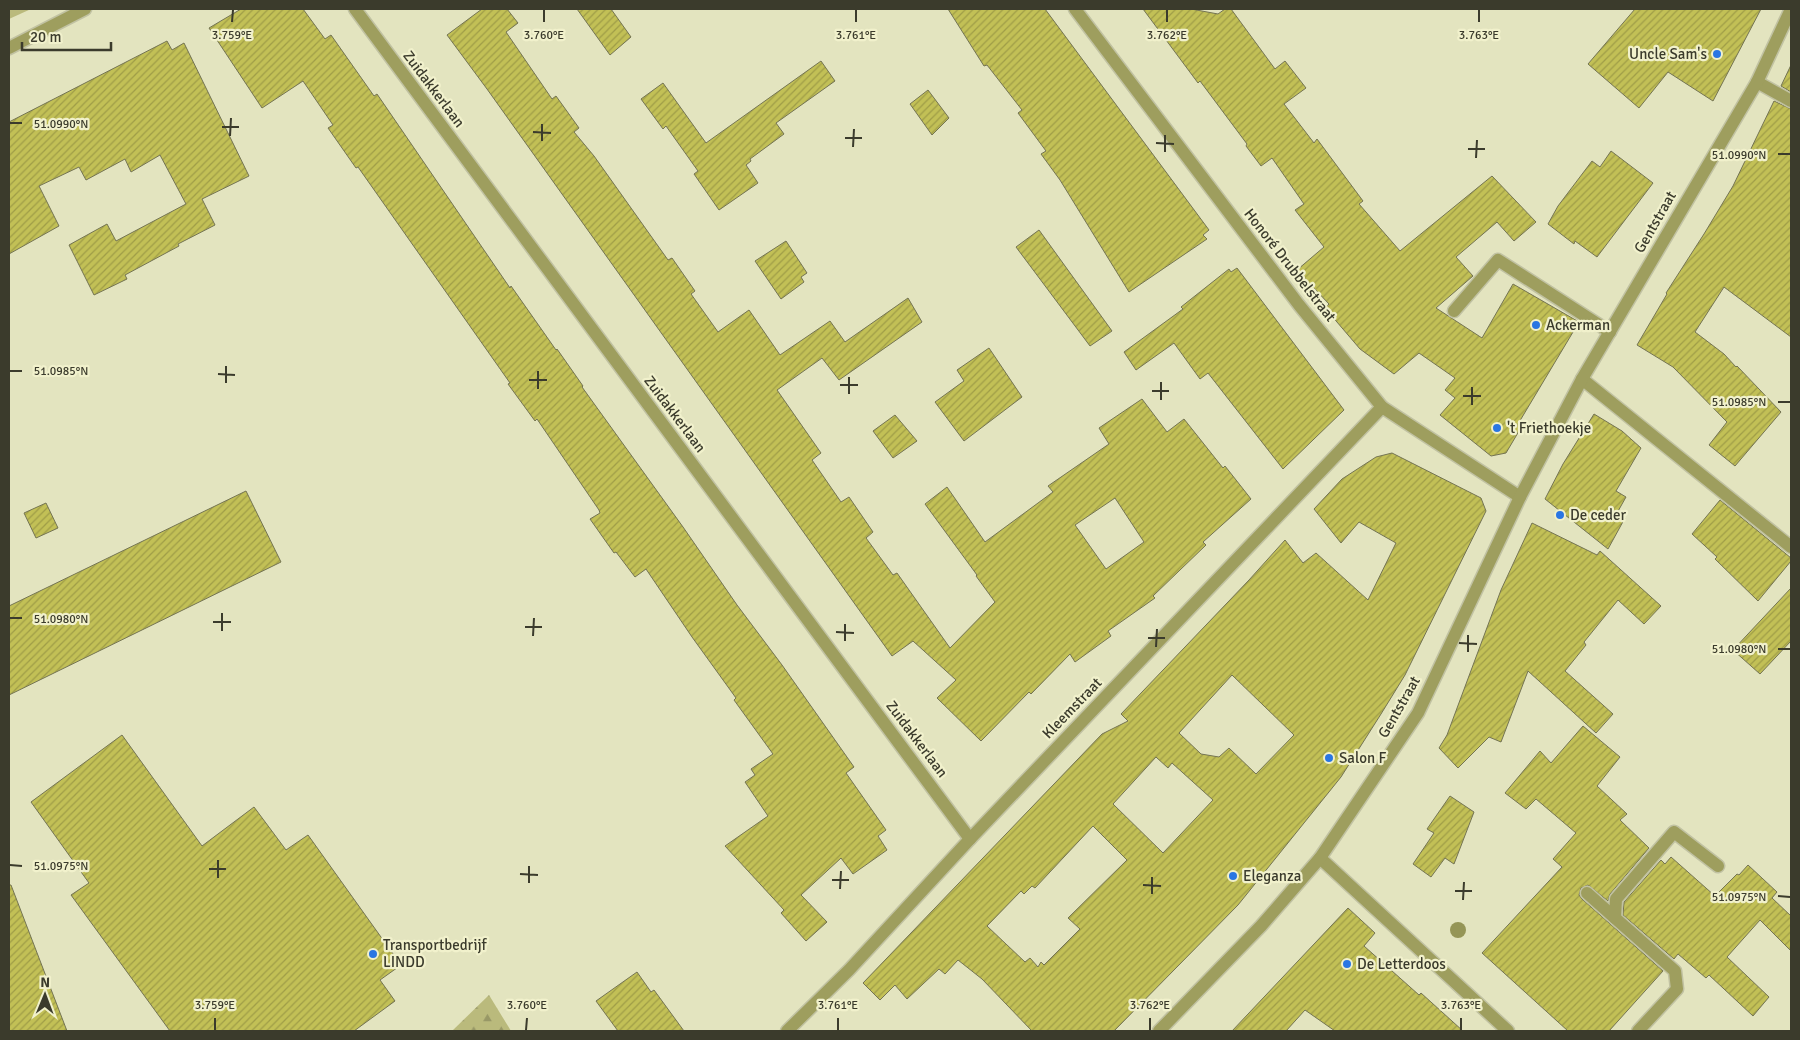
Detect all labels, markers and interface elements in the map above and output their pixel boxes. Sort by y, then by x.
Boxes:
scale bar [22,20,111,52]
text: 20 m [30,28,61,46]
text: 3.759°E [212,28,252,43]
text: 3.760°E [524,28,564,43]
text: 3.761°E [836,28,876,43]
text: 3.762°E [1147,28,1187,43]
text: 3.763°E [1459,28,1499,43]
place label: Uncle Sam's [1629,45,1707,63]
street label: Zuidakkerlaan [399,47,469,131]
marker: Uncle Sam's [1711,48,1723,60]
text: 51.0990°N [34,117,88,132]
text: 51.0990°N [1712,148,1766,163]
street label: Gentstraat [1630,188,1680,256]
street label: Honoré Drubbelstraat [1240,205,1340,325]
place label: Ackerman [1546,316,1610,334]
marker: Ackerman [1530,319,1542,331]
text: 51.0985°N [34,364,88,379]
street label: Zuidakkerlaan [640,372,710,456]
text: 51.0985°N [1712,395,1766,410]
place label: 't Friethoekje [1507,419,1591,437]
marker: 't Friethoekje [1491,422,1503,434]
place label: De ceder [1570,506,1626,524]
marker: De ceder [1554,509,1566,521]
text: 51.0980°N [34,612,88,627]
text: 51.0980°N [1712,642,1766,657]
street label: Gentstraat [1374,673,1424,741]
street label: Kleemstraat [1039,674,1105,742]
street label: Zuidakkerlaan [882,697,952,781]
place label: Salon F [1339,749,1386,767]
marker: Salon F [1323,752,1335,764]
text: 51.0975°N [34,859,88,874]
place label: Eleganza [1243,867,1301,885]
marker: Eleganza [1227,870,1239,882]
text: 51.0975°N [1712,890,1766,905]
place label: Transportbedrijf LINDD [383,936,488,971]
marker: Transportbedrijf LINDD [367,948,379,960]
place label: De Letterdoos [1357,955,1446,973]
marker: De Letterdoos [1341,958,1353,970]
north arrow [20,970,70,1020]
text: N [40,974,50,991]
text: 3.759°E [195,998,235,1013]
text: 3.760°E [507,998,547,1013]
text: 3.761°E [818,998,858,1013]
text: 3.762°E [1130,998,1170,1013]
text: 3.763°E [1441,998,1481,1013]

